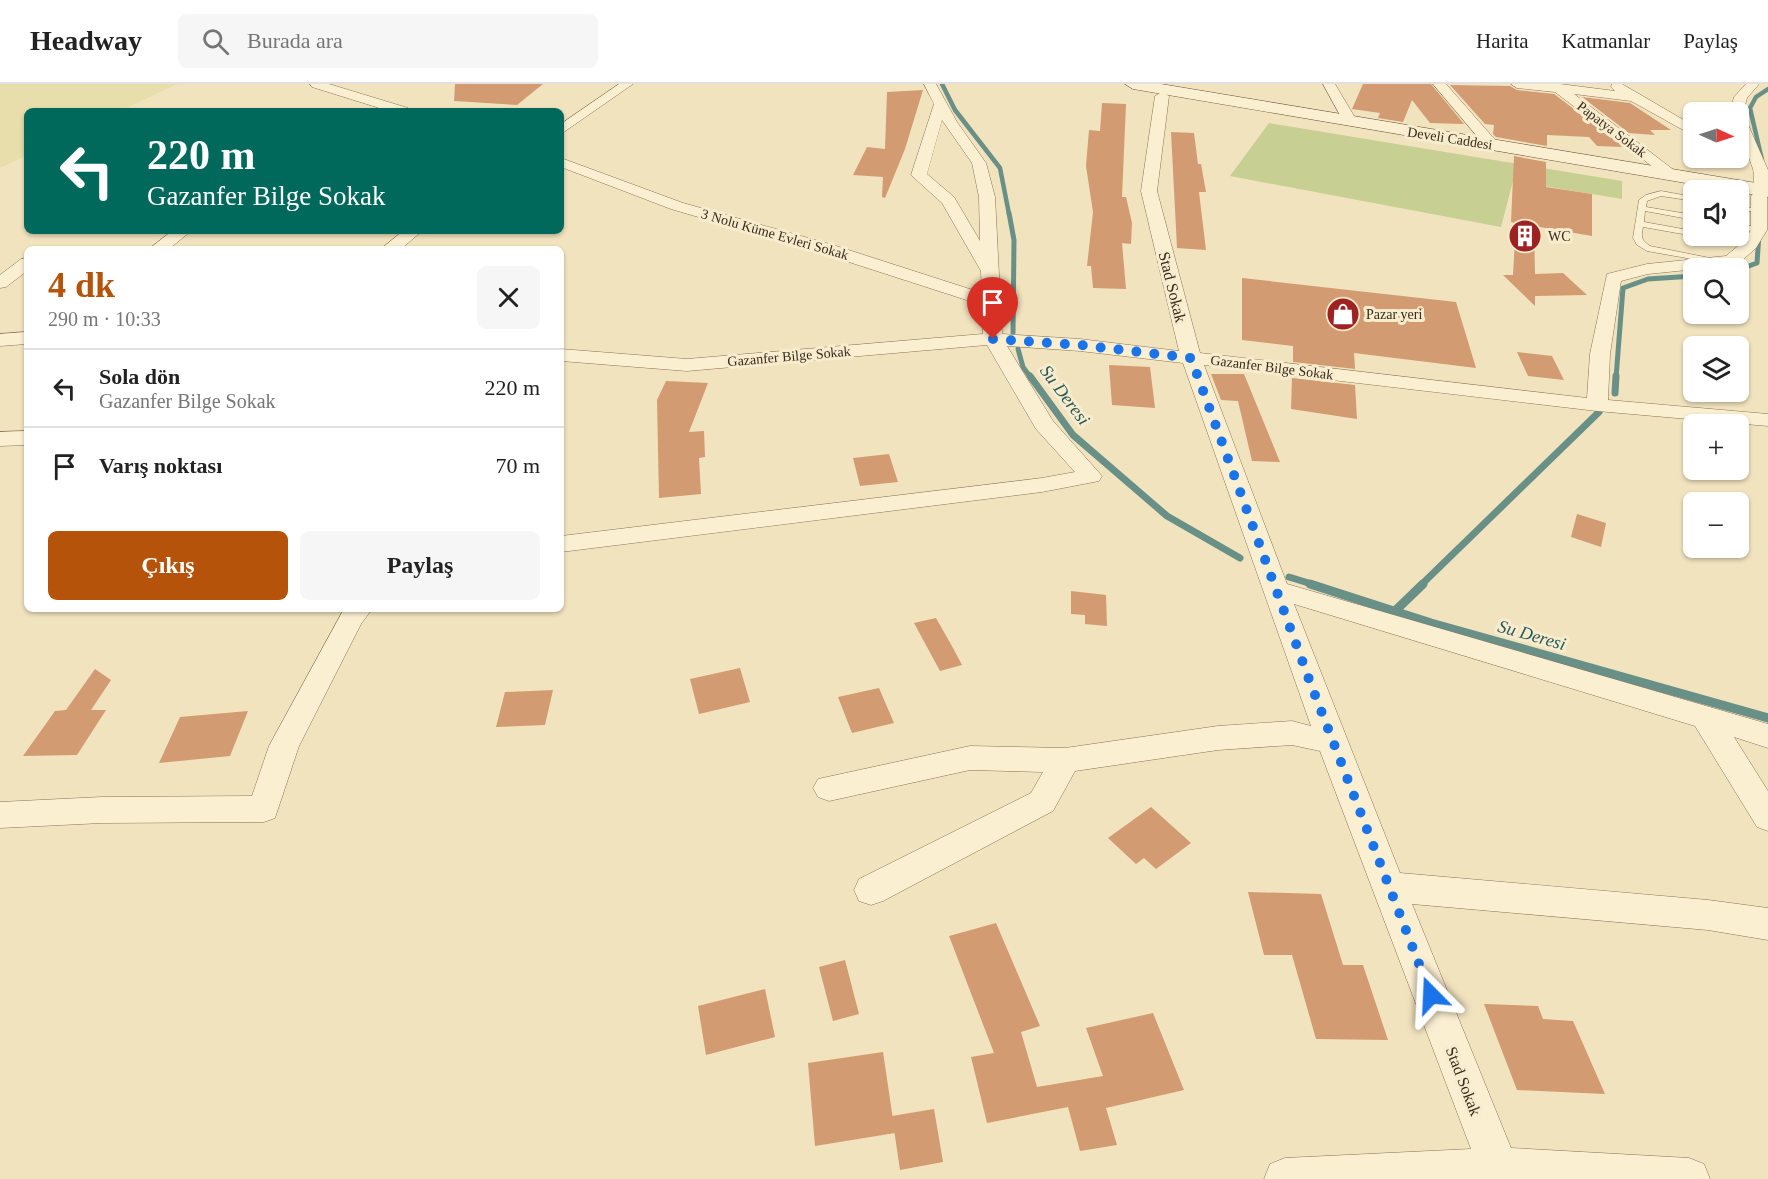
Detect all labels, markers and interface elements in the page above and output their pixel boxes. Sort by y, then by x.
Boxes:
search box [178,14,598,68]
text: Headway [30,25,142,56]
icon: search [199,25,232,58]
text: Burada ara [247,28,343,53]
text: Harita [1476,29,1529,53]
text: Katmanlar [1562,29,1650,53]
text: Paylaş [1683,29,1738,53]
street label: Papatya Sokak [1574,98,1649,160]
north arrow [1683,102,1749,168]
map controls [1683,102,1749,558]
street label: Develi Caddesi [1406,124,1494,153]
icon: left [48,132,126,210]
text: 220 m [147,132,256,178]
button: sound [1683,180,1749,246]
text: Gazanfer Bilge Sokak [147,181,385,211]
street label: 3 Nolu Küme Evleri Sokak [700,206,850,263]
building icon: WC [1507,218,1543,254]
place label: WC [1548,229,1571,244]
street label: Stad Sokak [1156,250,1190,324]
button: search [1683,258,1749,324]
text: 4 dk [48,265,115,305]
button: close [477,266,540,329]
pin [967,277,1018,339]
icon: arrive [976,286,1009,319]
shop icon: Pazar yeri [1325,296,1361,332]
place label: Pazar yeri [1366,307,1422,322]
text: 290 m · 10:33 [48,308,161,330]
button: layers [1683,336,1749,402]
street label: Gazanfer Bilge Sokak [727,344,851,369]
street label: Gazanfer Bilge Sokak [1210,353,1334,382]
water label: Su Deresi [1036,361,1094,429]
text: Sola dön [99,364,180,389]
icon: left [48,372,81,405]
text: 220 m [484,375,540,400]
text: Gazanfer Bilge Sokak [99,390,276,412]
button: + [1683,414,1749,480]
icon: arrive [48,450,81,483]
text: Varış noktası [99,453,222,478]
text: 70 m [495,453,540,478]
button: − [1683,492,1749,558]
button: Çıkış [48,531,288,600]
button: Paylaş [300,531,540,600]
water label: Su Deresi [1496,616,1568,654]
position arrow [1399,963,1463,1027]
street label: Stad Sokak [1443,1044,1484,1118]

